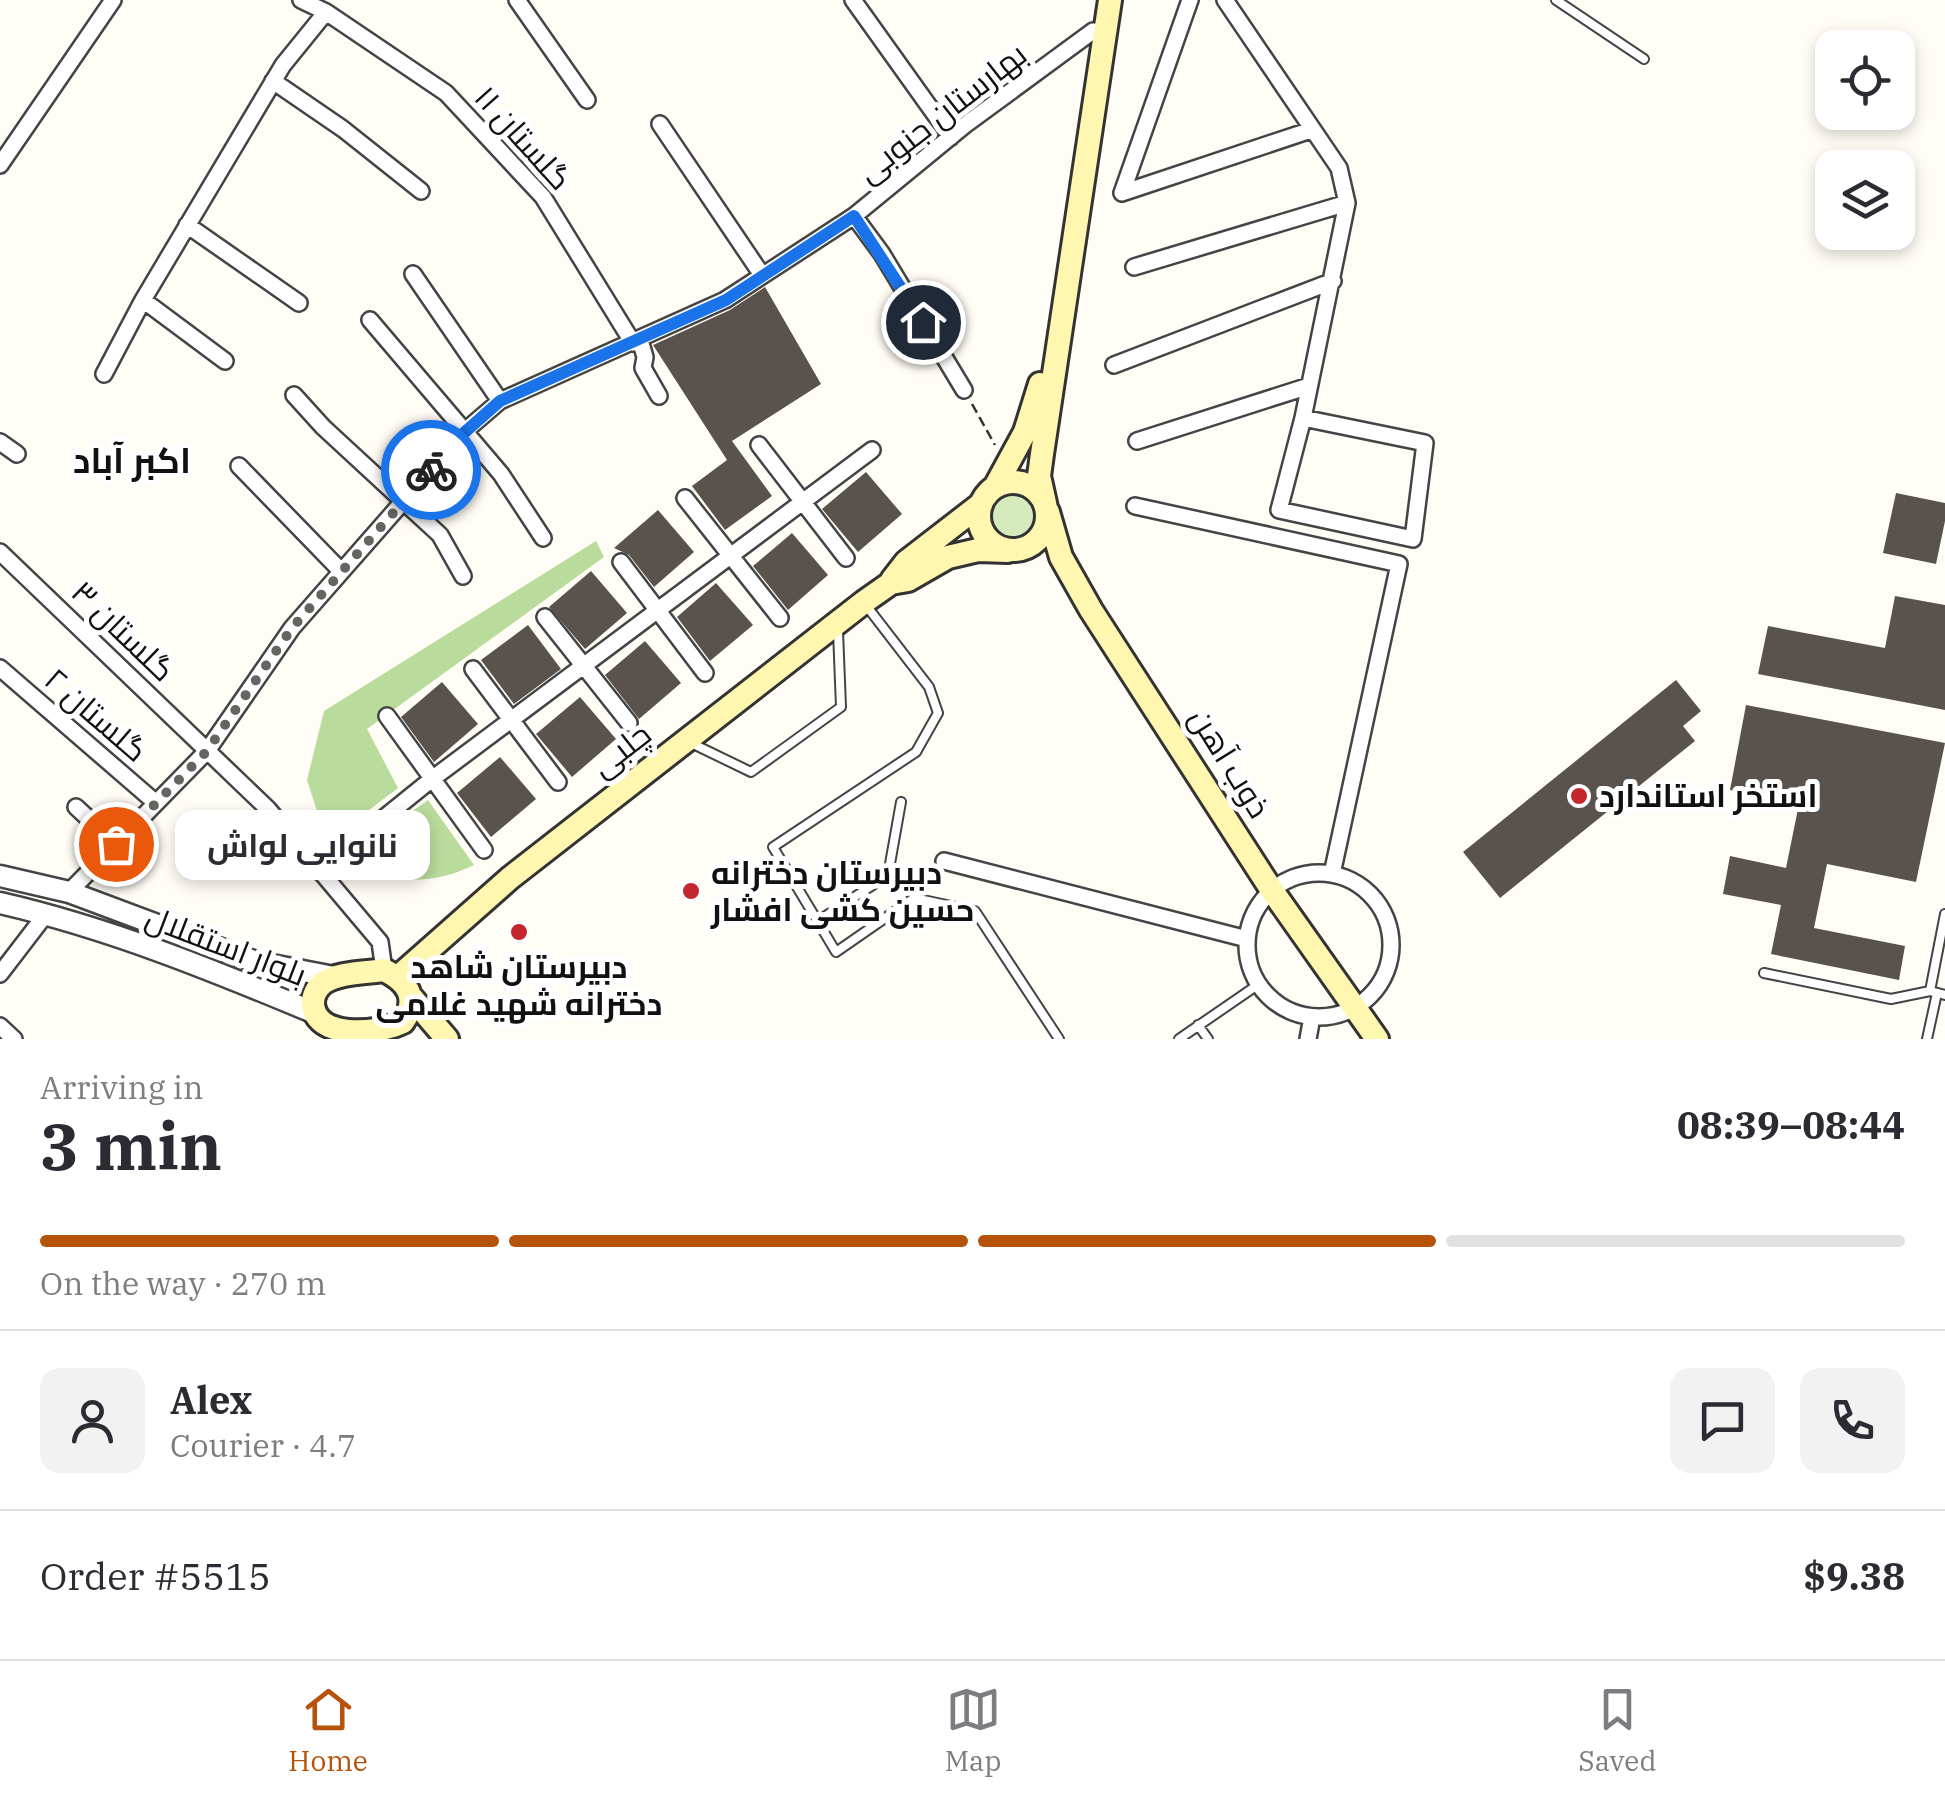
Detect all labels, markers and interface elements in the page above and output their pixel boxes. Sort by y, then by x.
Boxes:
map controls [1815,30,1915,250]
button: locate [1815,30,1915,130]
street label: بهارستان جنوبی [848,33,1035,192]
street label: گلستان ۱۱ [466,76,582,198]
button: layers [1815,150,1915,250]
pin [881,280,966,365]
icon: home [896,295,951,350]
courier [381,420,481,520]
district label: اکبر آباد [73,437,191,483]
icon: bike [404,443,459,498]
street label: گلستان ۳ [63,571,184,690]
street label: گلستان ۲ [36,658,157,771]
street label: ذوب آهن [1181,700,1281,825]
street label: چلبی [582,713,660,787]
place label: استخر استاندارد [1599,774,1817,816]
marker: استخر استاندارد [1568,785,1590,807]
pin [74,802,159,887]
callout: نانوایی لواش [176,809,431,879]
icon: bag [89,817,144,872]
text: نانوایی لواش [207,824,398,866]
place label: دبیرستان دخترانه حسین کشی افشار [710,851,974,930]
marker: دبیرستان دخترانه حسین کشی افشار [680,880,702,902]
street label: بلوار استقلال [140,895,313,995]
marker: دبیرستان شاهد دخترانه شهید غلامی [508,921,530,943]
place label: دبیرستان شاهد دخترانه شهید غلامی [376,945,662,1024]
text: Arriving in [40,1066,203,1108]
text: 08:39–08:44 [1677,1100,1905,1149]
text: 3 min [40,1103,222,1188]
text: On the way · 270 m [40,1262,326,1304]
button: person [40,1368,145,1473]
button: chat [1670,1368,1775,1473]
button: phone [1800,1368,1905,1473]
text: Alex [170,1375,252,1424]
text: Courier · 4.7 [170,1424,356,1466]
text: Order #5515 [40,1551,271,1600]
text: $9.38 [1803,1551,1905,1600]
tab: Home [288,1682,368,1779]
tab: Map [945,1682,1002,1779]
tab: Saved [1578,1682,1657,1779]

